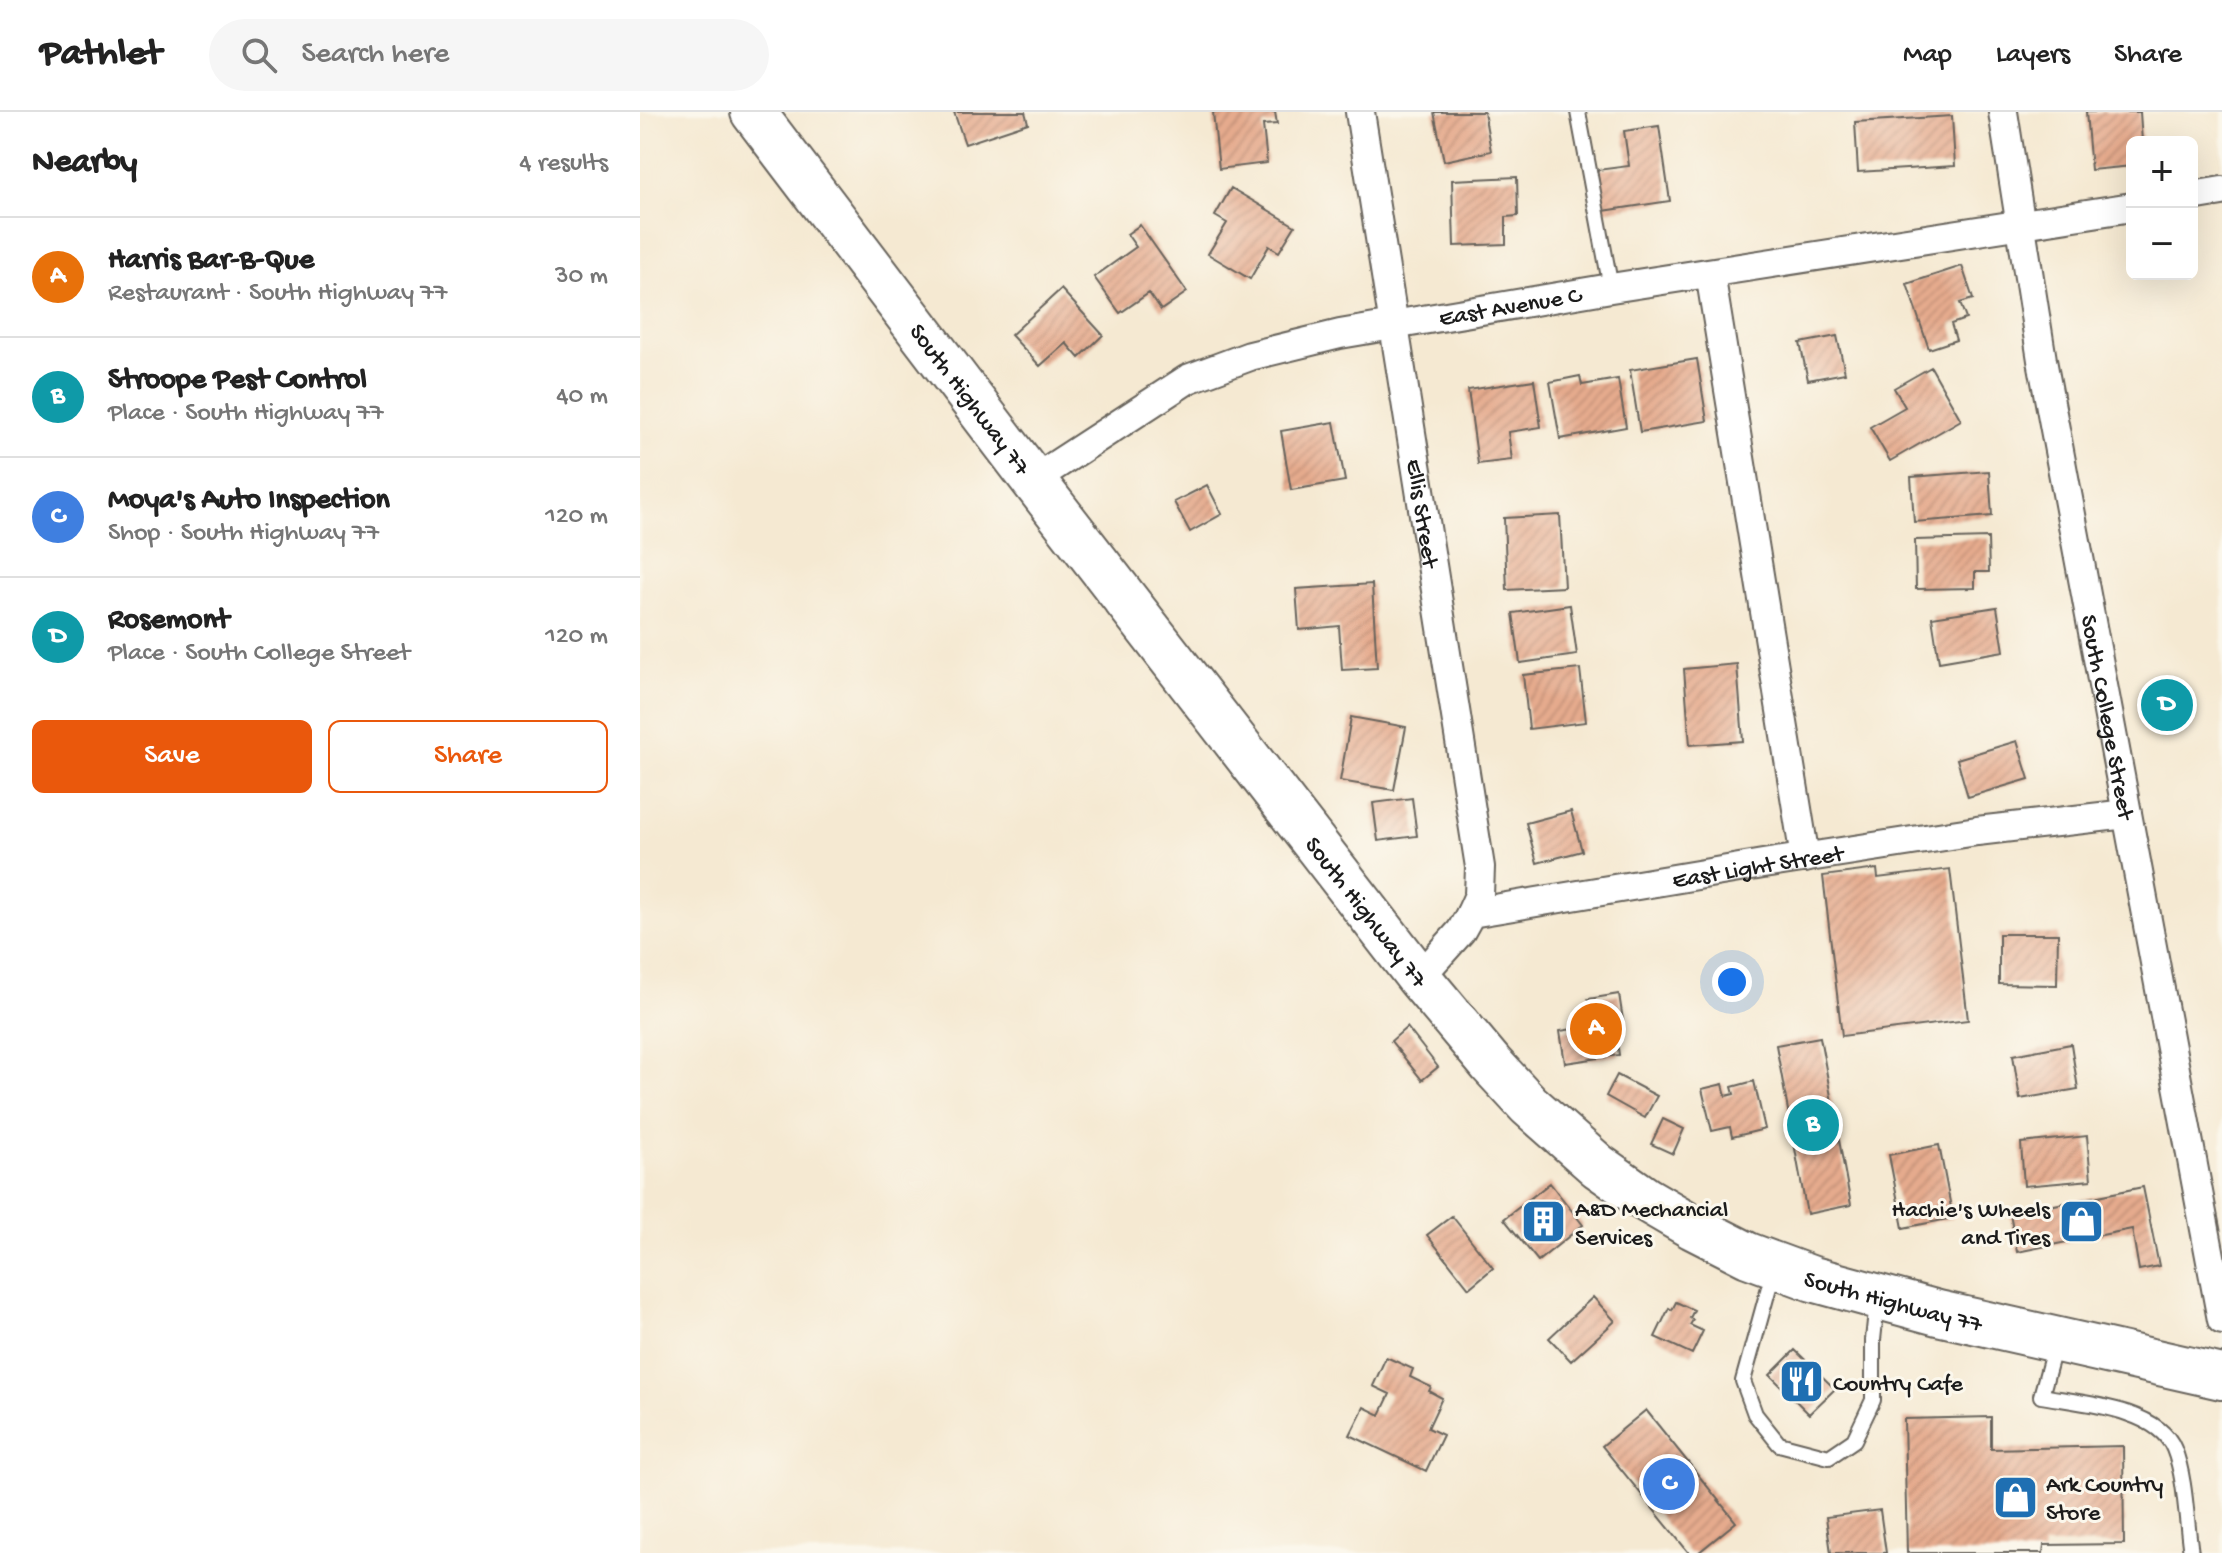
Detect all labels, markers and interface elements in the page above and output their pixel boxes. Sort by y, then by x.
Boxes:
search box [209,19,769,91]
text: Pathlet [40,33,161,77]
icon: search [237,33,281,77]
text: Search here [301,38,449,73]
text: Map [1903,39,1952,72]
text: Layers [1996,39,2070,72]
text: Share [2114,39,2182,72]
map controls [2126,136,2198,280]
button: + [2126,136,2198,208]
text: Nearby [32,144,137,184]
text: 4 results [519,149,608,180]
button: − [2126,208,2198,280]
text: Harris Bar-B-Que [108,244,314,279]
text: A [50,262,66,293]
text: 30 m [555,262,608,293]
text: Restaurant · South Highway 77 [108,279,447,310]
street label: East Avenue C [1437,282,1586,335]
street label: South Highway 77 [901,319,1035,483]
text: Stroope Pest Control [108,364,367,399]
text: B [51,382,65,413]
text: 40 m [556,382,608,413]
text: Place · South Highway 77 [108,399,384,430]
street label: Ellis Street [1397,457,1444,572]
text: Moya's Auto Inspection [108,484,390,519]
text: C [51,502,65,533]
text: 120 m [545,502,608,533]
text: Shop · South Highway 77 [108,519,379,550]
text: Rosemont [108,604,229,639]
street label: South College Street [2072,613,2139,824]
text: D [50,622,66,653]
text: 120 m [545,622,608,653]
text: Place · South College Street [108,639,410,670]
pin: D [2141,675,2193,735]
button: Save [32,720,312,793]
button: Share [328,720,608,793]
street label: South Highway 77 [1297,832,1432,995]
street label: East Light Street [1670,841,1848,897]
your location [1712,962,1752,1002]
pin: A [1570,999,1622,1059]
pin: B [1787,1095,1839,1155]
place label: A&D Mechancial Services [1575,1197,1728,1254]
place label: Hachie's Wheels and Tires [1892,1197,2051,1254]
building icon: A&D Mechancial Services [1520,1198,1568,1246]
shop icon: Hachie's Wheels and Tires [2057,1198,2105,1246]
street label: South Highway 77 [1799,1266,1985,1341]
restaurant icon: Country Cafe [1778,1358,1826,1406]
place label: Country Cafe [1833,1371,1964,1400]
pin: C [1643,1454,1695,1514]
place label: Ark Country Store [2046,1472,2163,1529]
shop icon: Ark Country Store [1991,1473,2039,1521]

